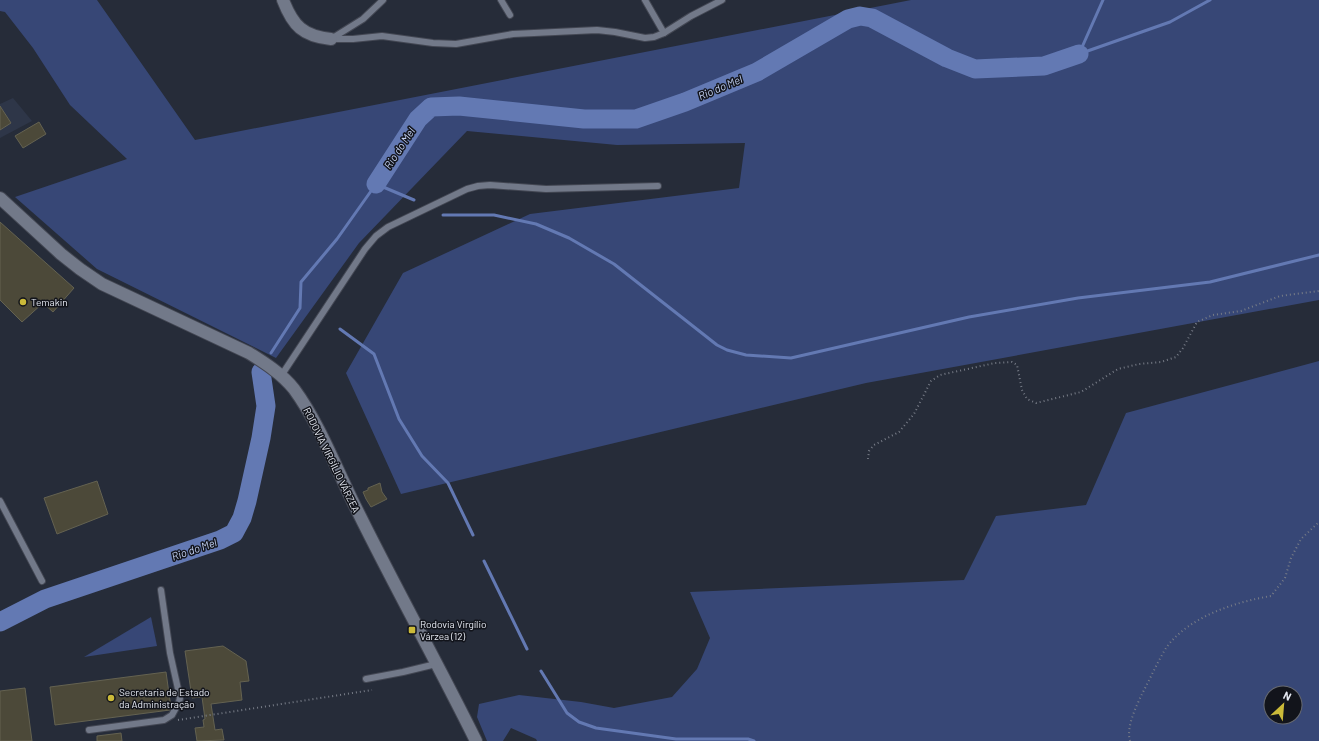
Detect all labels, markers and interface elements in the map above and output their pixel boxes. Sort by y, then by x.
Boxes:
water label: Rio do Mel [696,72,745,102]
water label: Rio do Mel [381,124,417,171]
place label: Temakin [31,296,68,308]
marker: Temakin [18,297,28,307]
street label: RODOVIA VIRGÍLIO VÁRZEA [301,405,363,515]
water label: Rio do Mel [170,535,219,563]
place label: Rodovia Virgílio Várzea (12) [420,618,486,642]
marker: Rodovia Virgílio Várzea (12) [407,625,417,635]
north arrow [1263,685,1303,725]
place label: Secretaria de Estado da Administração [119,686,210,710]
text: N [1281,688,1294,703]
marker: Secretaria de Estado da Administração [106,693,116,703]

